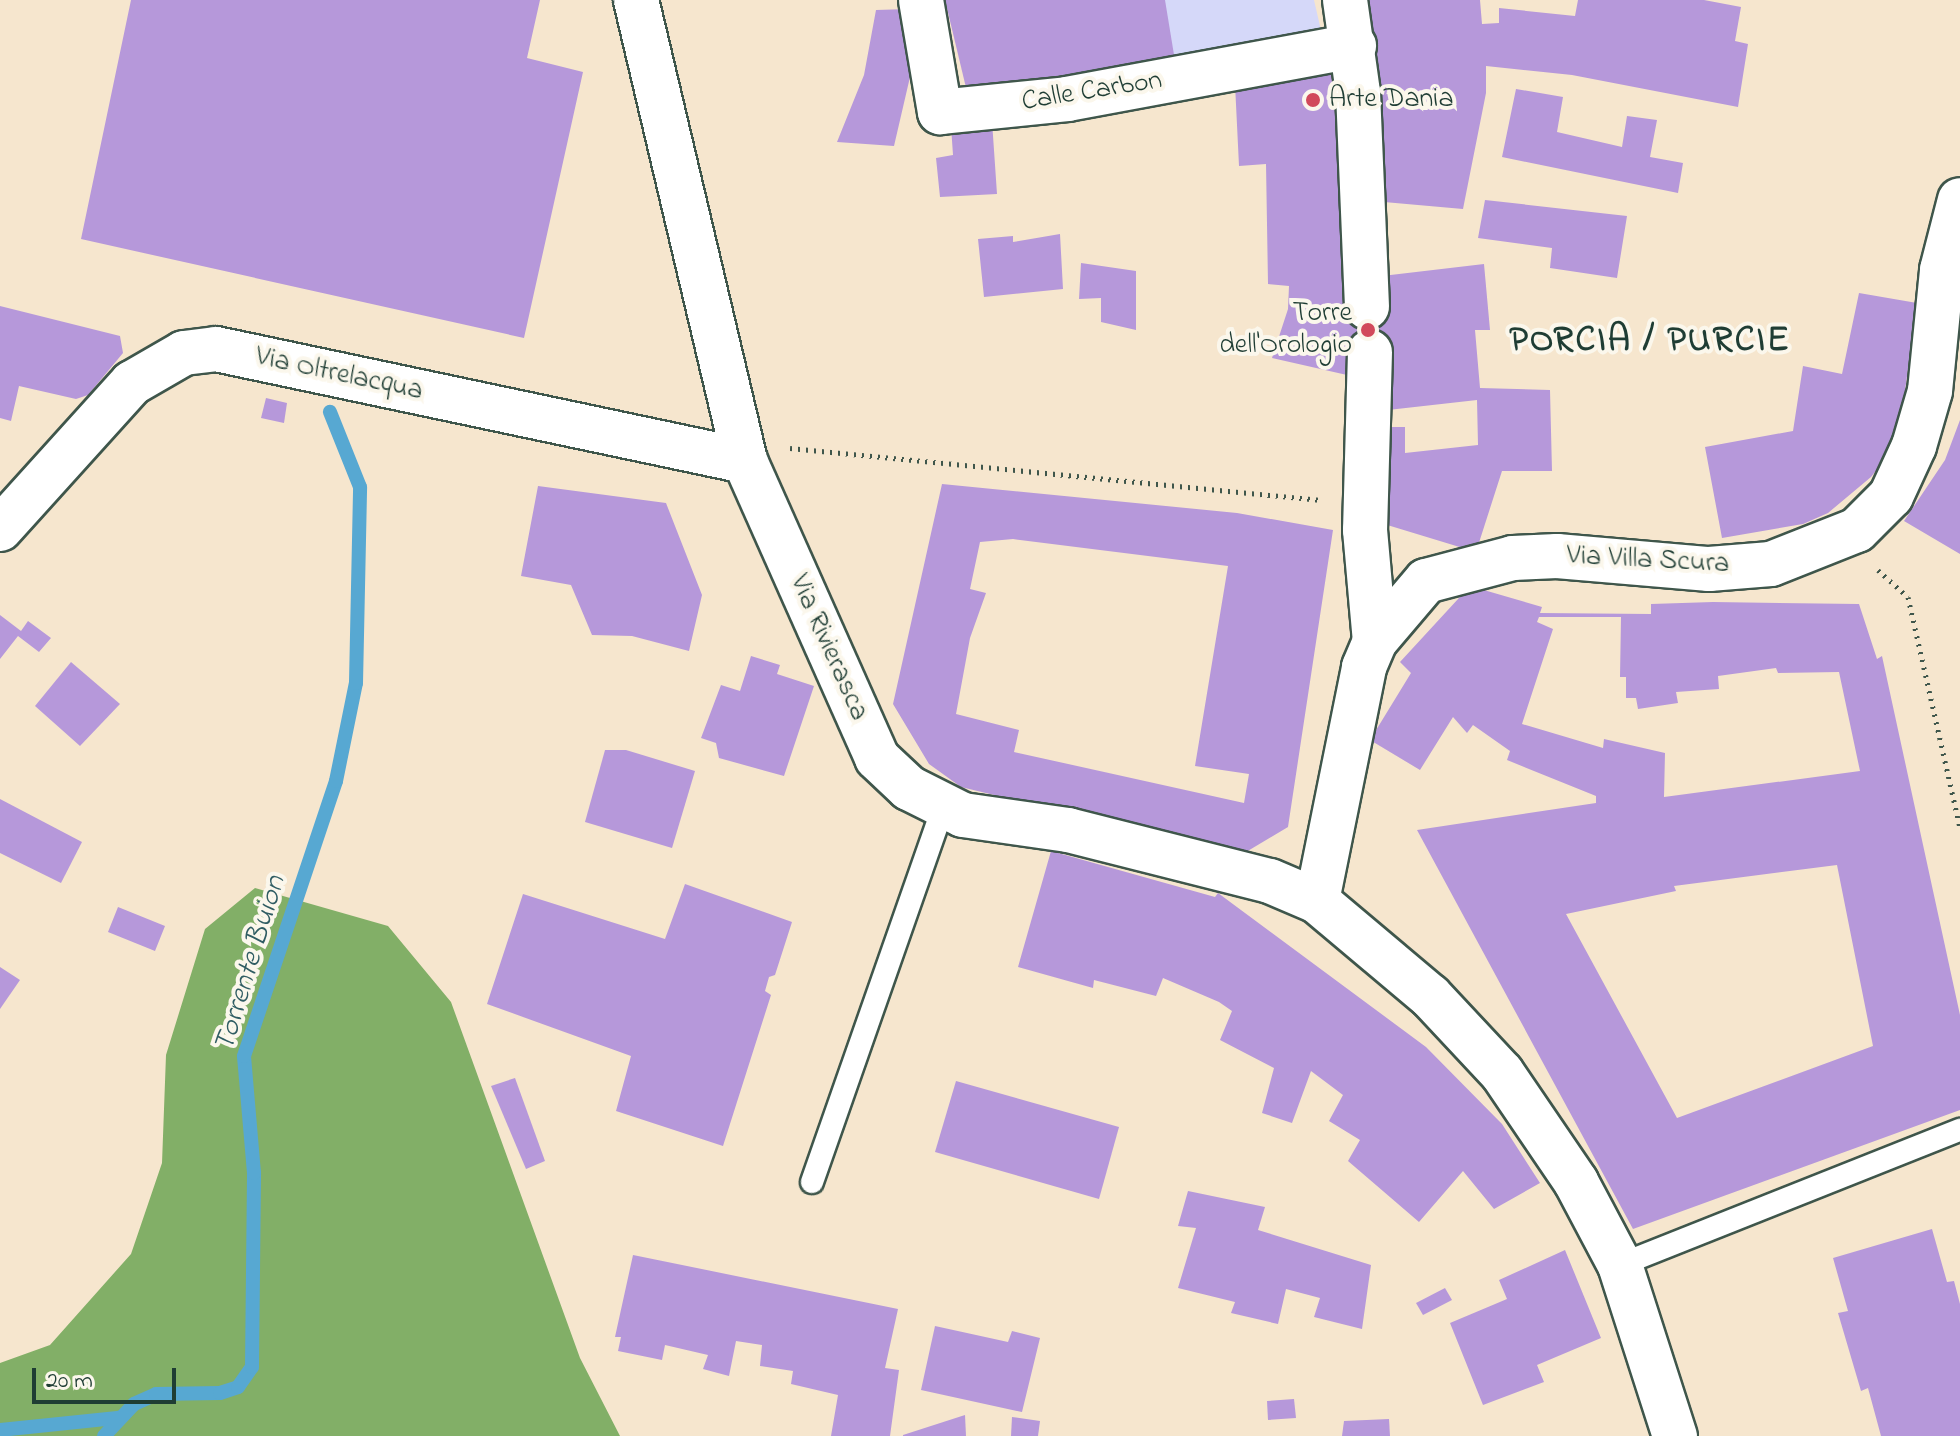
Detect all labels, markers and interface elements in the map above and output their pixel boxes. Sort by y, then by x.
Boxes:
street label: Calle Carbon [1019,64,1165,120]
place label: Arte Dania [1329,83,1454,117]
marker: Arte Dania [1304,91,1322,109]
place label: Torre dell'Orologio [1219,297,1352,363]
district label: PORCIA / PURCIE [1509,320,1791,364]
marker: Torre dell'Orologio [1359,321,1377,339]
street label: Via Oltrelacqua [252,341,426,409]
street label: Via Villa Scura [1566,540,1730,582]
street label: Via Rivierasca [781,570,875,726]
water label: Torrente Buion [207,871,295,1057]
scale bar [36,1352,180,1402]
text: 20 m [46,1364,93,1399]

